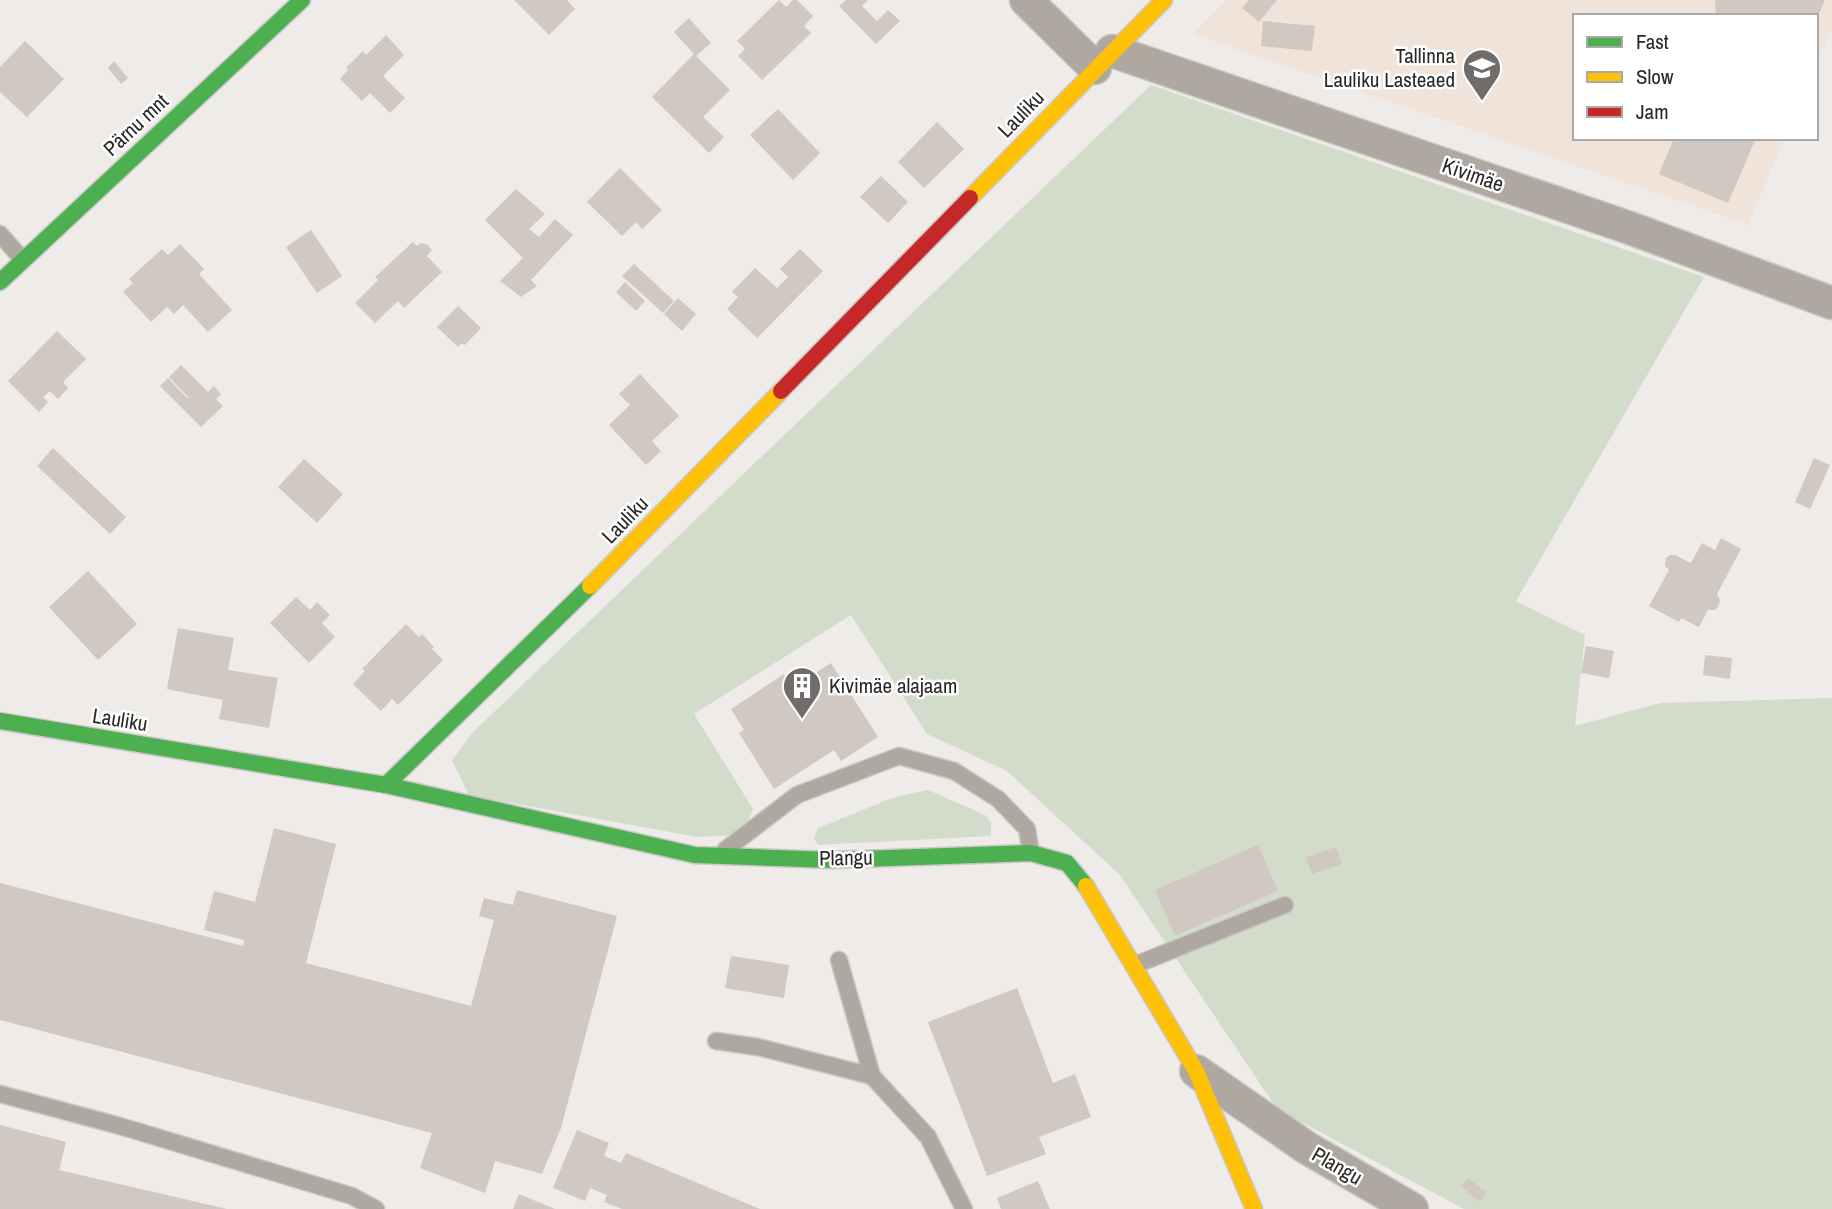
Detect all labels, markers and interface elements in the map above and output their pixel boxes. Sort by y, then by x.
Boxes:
legend [1573,14,1818,140]
text: Fast [1636,27,1669,56]
place label: Tallinna Lauliku Lasteaed [1324,41,1455,94]
school or university icon: Tallinna Lauliku Lasteaed [1461,47,1503,102]
text: Slow [1636,62,1674,91]
street label: Lauliku [991,84,1050,144]
street label: Pärnu mnt [97,87,175,162]
text: Jam [1636,97,1669,126]
street label: Kivimäe [1439,151,1508,199]
street label: Lauliku [595,490,654,550]
building icon: Kivimäe alajaam [781,665,823,720]
place label: Kivimäe alajaam [829,671,957,700]
street label: Lauliku [90,701,150,738]
street label: Plangu [819,843,873,872]
street label: Plangu [1307,1140,1368,1192]

